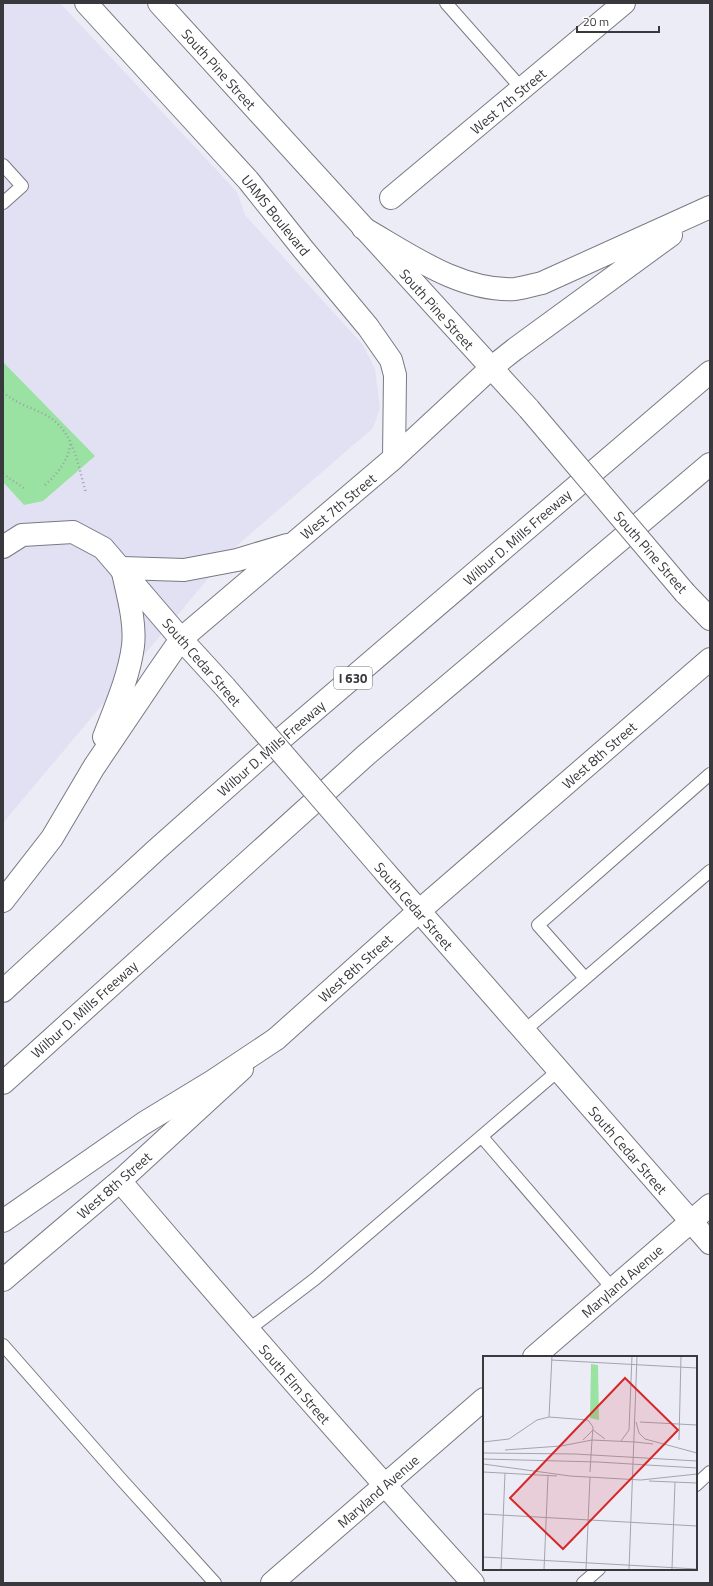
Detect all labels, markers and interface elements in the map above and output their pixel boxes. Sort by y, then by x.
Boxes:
scale bar [577,8,659,34]
text: 20 m [583,12,609,31]
street label: South Pine Street [177,24,261,114]
street label: West 7th Street [466,63,550,139]
street label: UAMS Boulevard [237,170,315,260]
street label: South Pine Street [395,264,479,354]
street label: West 7th Street [296,468,380,544]
street label: Wilbur D. Mills Freeway [458,484,576,590]
street label: South Pine Street [609,506,693,598]
street label: South Cedar Street [158,613,246,711]
road number: I 630 [334,667,372,689]
street label: Wilbur D. Mills Freeway [212,695,330,801]
street label: West 8th Street [557,716,641,793]
street label: South Cedar Street [370,857,458,955]
street label: West 8th Street [313,929,397,1007]
street label: Wilbur D. Mills Freeway [26,955,142,1063]
street label: South Cedar Street [584,1101,672,1199]
street label: West 8th Street [72,1146,156,1223]
street label: Maryland Avenue [576,1239,668,1323]
street label: South Elm Street [254,1339,336,1429]
inset map [483,1356,697,1570]
street label: Maryland Avenue [332,1449,424,1533]

